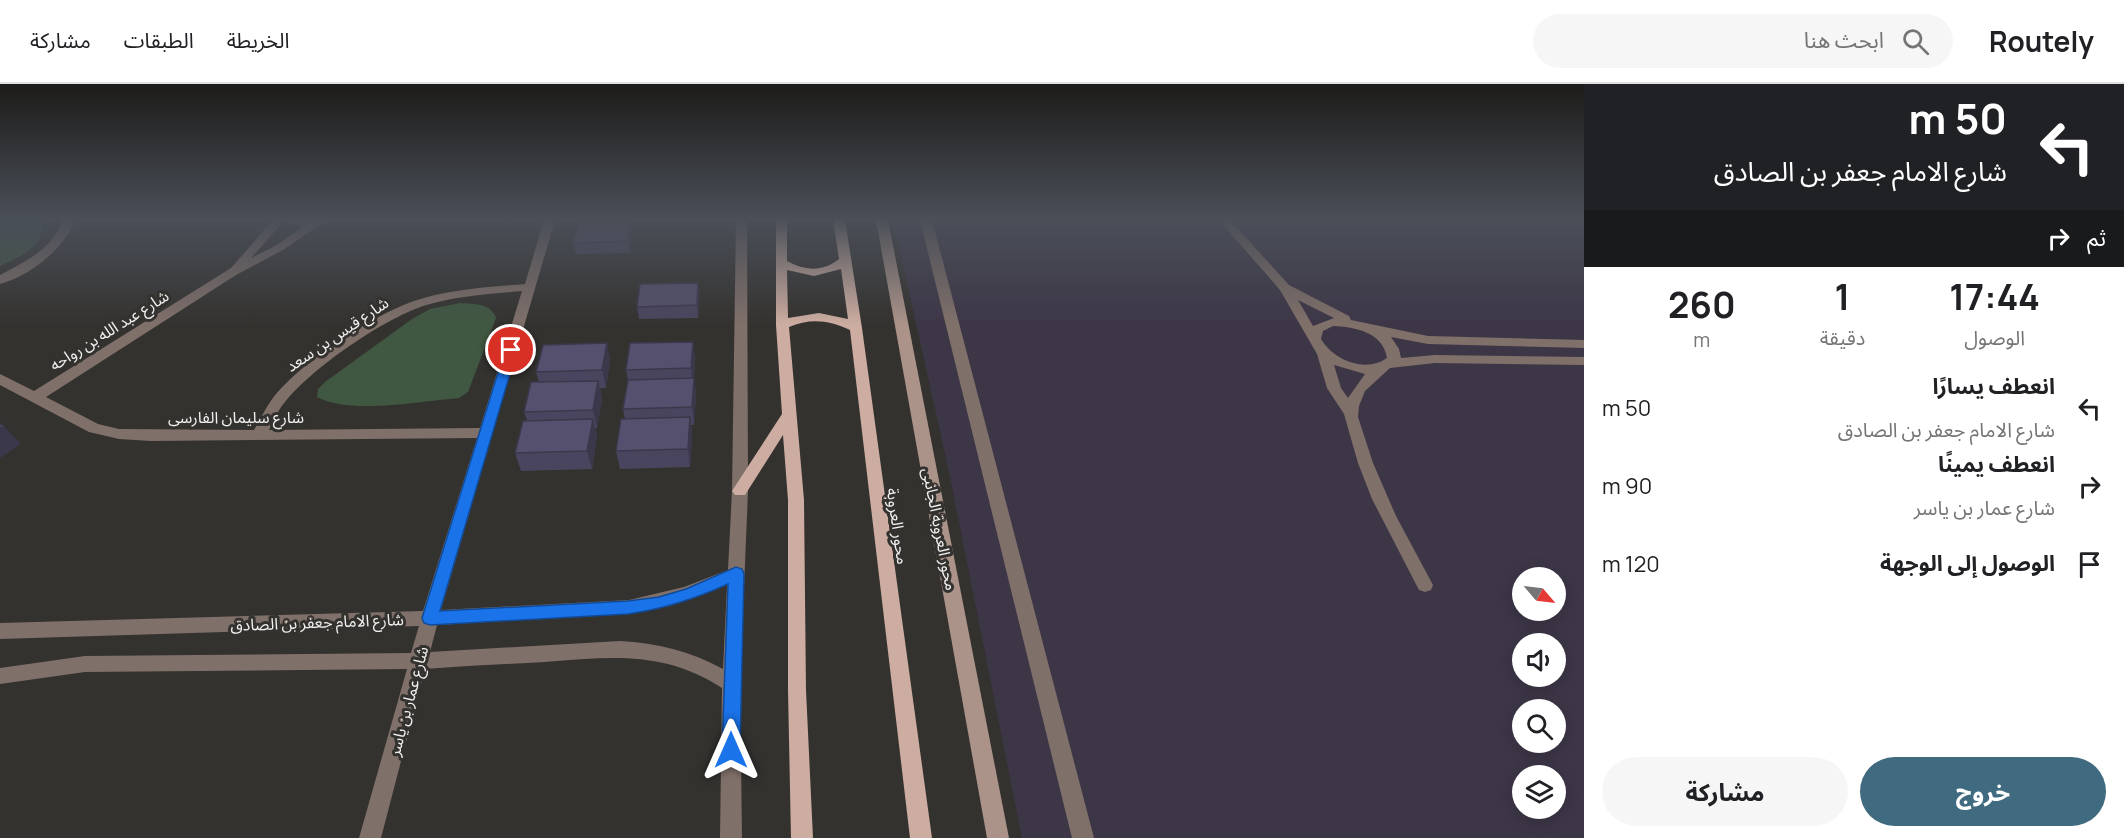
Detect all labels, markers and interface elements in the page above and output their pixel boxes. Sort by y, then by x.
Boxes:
search box [1533,14,1953,68]
text: Routely [1989,22,2094,60]
text: ابحث هنا [1804,25,1884,55]
icon: search [1899,25,1932,58]
text: مشاركة [30,26,91,54]
text: الطبقات [124,26,194,54]
text: الخريطة [227,26,290,54]
text: 50 m [1909,89,2007,147]
icon: left [2028,108,2106,186]
text: شارع الامام جعفر بن الصادق [1714,152,2007,189]
icon: right [2042,222,2075,255]
text: ثم [2087,223,2106,253]
text: 1 [1835,272,1850,321]
text: 17:44 [1949,272,2040,321]
text: 260 [1668,280,1736,329]
street label: شارع عبد الله بن رواحه [45,284,174,377]
street label: شارع قيس بن سعد [281,291,394,378]
pin [485,324,536,375]
text: دقيقة [1820,324,1865,351]
text: الوصول [1964,324,2025,351]
text: m [1693,326,1710,353]
icon: arrive [494,333,527,366]
text: انعطف يسارًا [1932,371,2055,401]
icon: left [2073,392,2106,425]
text: 50 m [1602,393,1651,423]
street label: شارع سليمان الفارسى [168,406,304,430]
text: شارع الامام جعفر بن الصادق [1838,416,2055,443]
text: انعطف يمينًا [1938,449,2055,479]
street label: محور العروبة الجانبى [917,466,963,592]
icon: right [2073,470,2106,503]
text: 90 m [1602,471,1652,501]
street label: محور العروبة [882,486,914,566]
text: شارع عمار بن ياسر [1914,494,2055,521]
text: الوصول إلى الوجهة [1880,548,2055,578]
icon: arrive [2073,548,2106,581]
text: 120 m [1602,549,1660,579]
north arrow [1512,567,1566,621]
map controls [1512,567,1566,819]
street label: شارع الامام جعفر بن الصادق [230,608,404,638]
button: sound [1512,633,1566,687]
street label: شارع عمار بن ياسر [383,644,435,760]
button: search [1512,699,1566,753]
position arrow [699,718,763,782]
button: مشاركة [1602,757,1848,826]
button: خروج [1860,757,2106,826]
button: layers [1512,765,1566,819]

